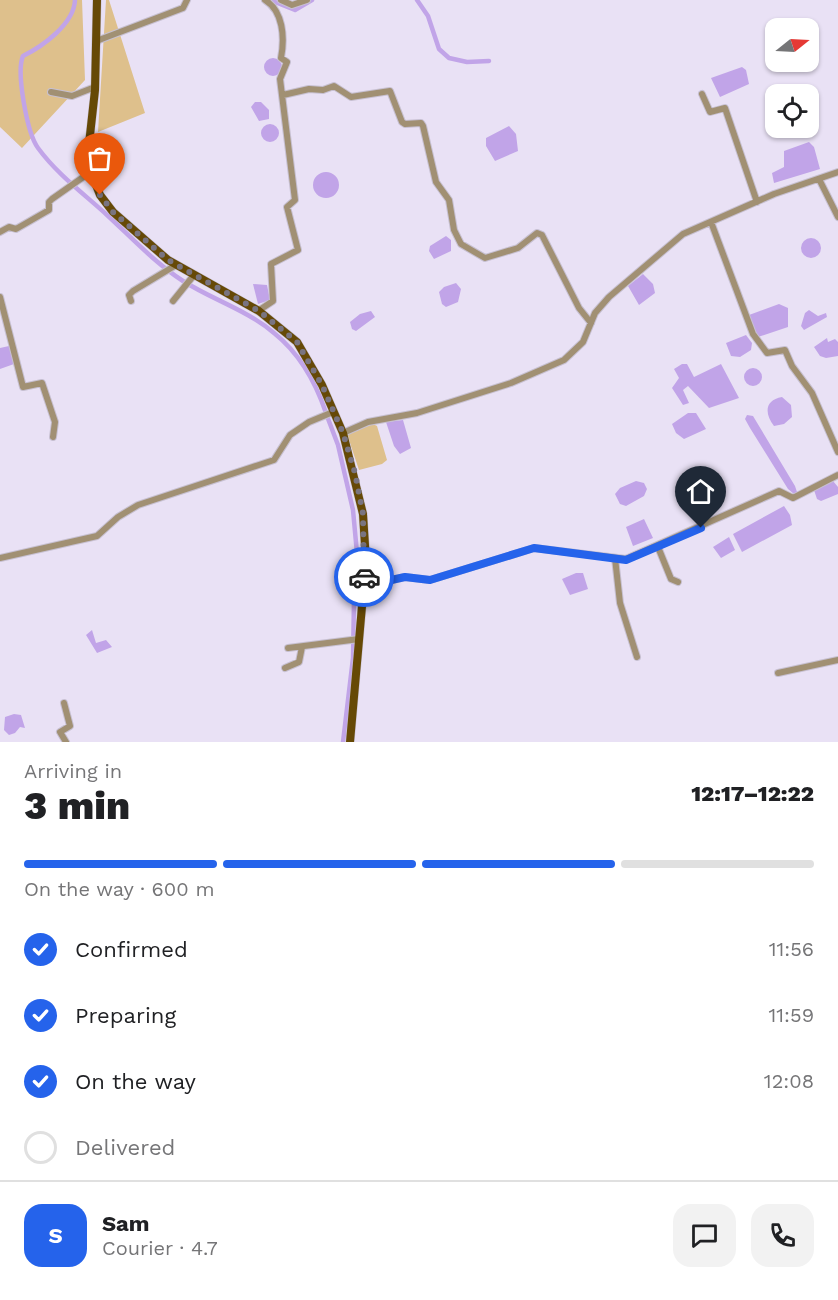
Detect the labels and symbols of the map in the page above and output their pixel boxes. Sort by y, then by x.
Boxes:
north arrow [765,18,819,72]
pin [74,133,125,195]
pin [675,466,726,528]
courier [334,547,394,607]

